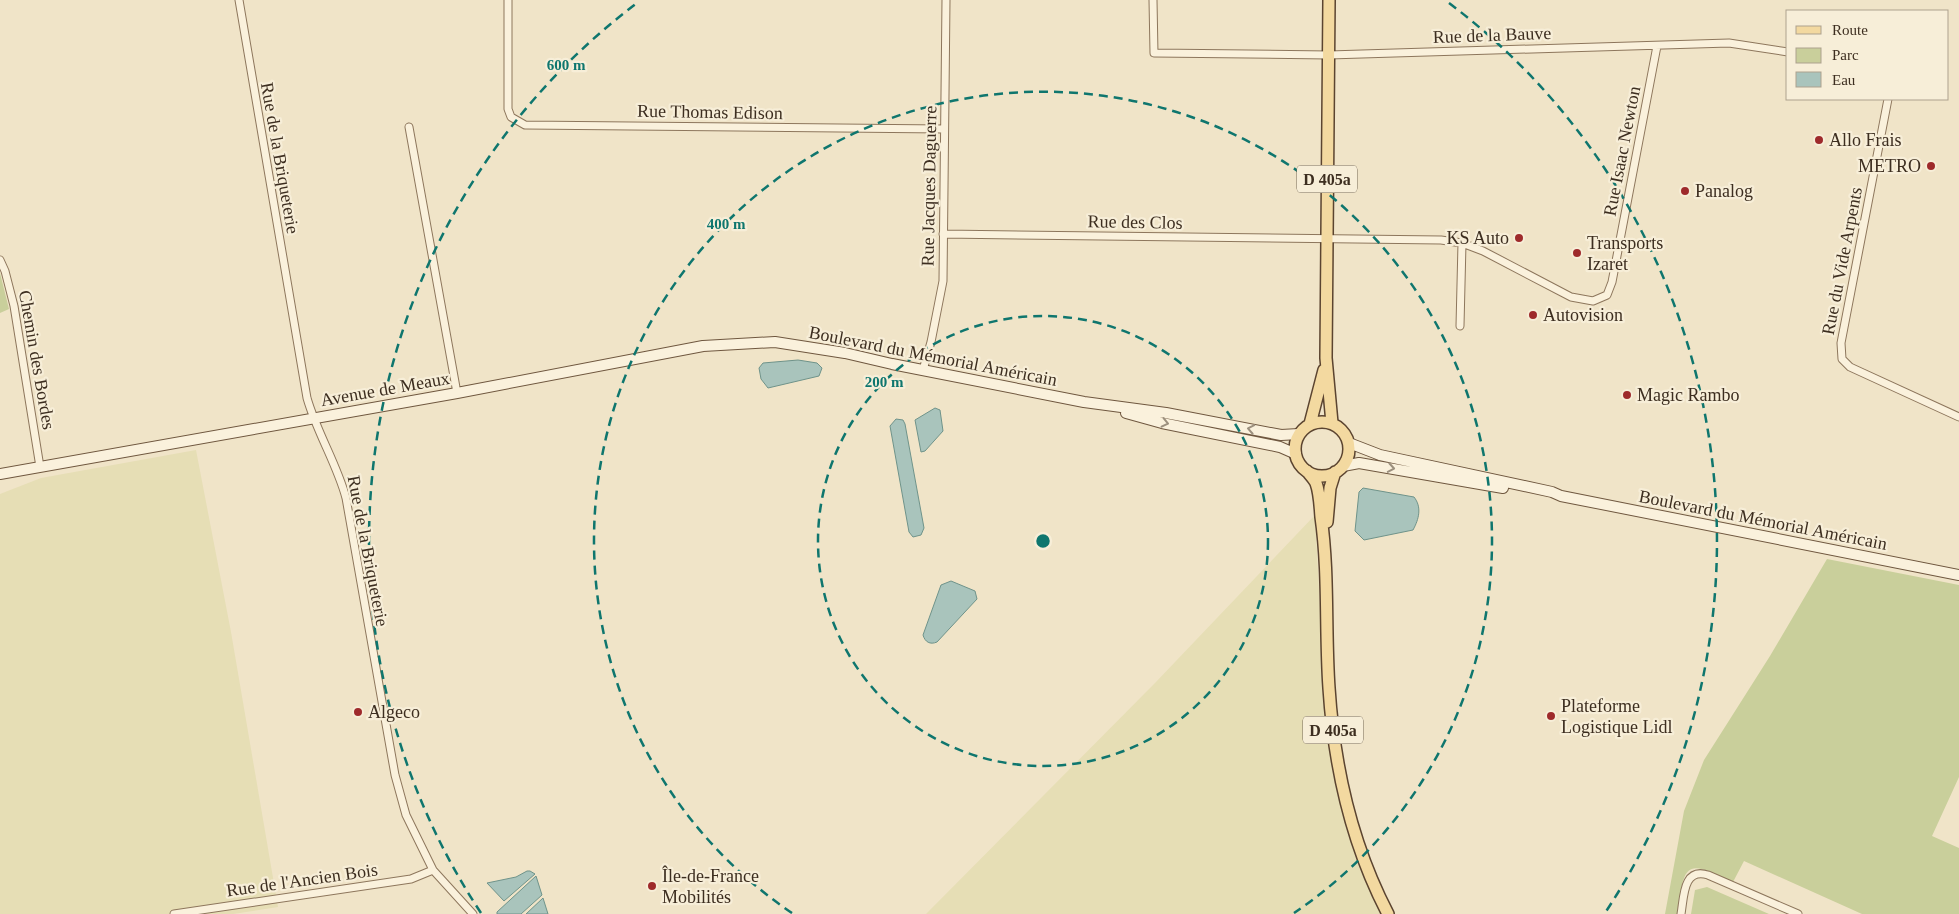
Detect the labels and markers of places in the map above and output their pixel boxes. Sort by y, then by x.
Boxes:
place label: Allo Frais [1829,130,1902,150]
marker: Allo Frais [1813,134,1825,146]
place label: METRO [1858,156,1921,176]
marker: METRO [1925,160,1937,172]
place label: Panalog [1695,181,1753,201]
marker: Panalog [1679,185,1691,197]
place label: KS Auto [1446,228,1509,248]
marker: KS Auto [1513,232,1525,244]
place label: Transports Izaret [1587,233,1663,274]
marker: Transports Izaret [1571,247,1583,259]
place label: Autovision [1543,305,1623,325]
marker: Autovision [1527,309,1539,321]
place label: Magic Rambo [1637,385,1739,405]
marker: Magic Rambo [1621,389,1633,401]
centre of rings [1034,532,1052,550]
place label: Plateforme Logistique Lidl [1561,696,1673,737]
place label: Algeco [368,702,420,722]
marker: Algeco [352,706,364,718]
marker: Plateforme Logistique Lidl [1545,710,1557,722]
place label: Île-de-France Mobilités [662,865,759,907]
marker: Île-de-France Mobilités [646,880,658,892]

